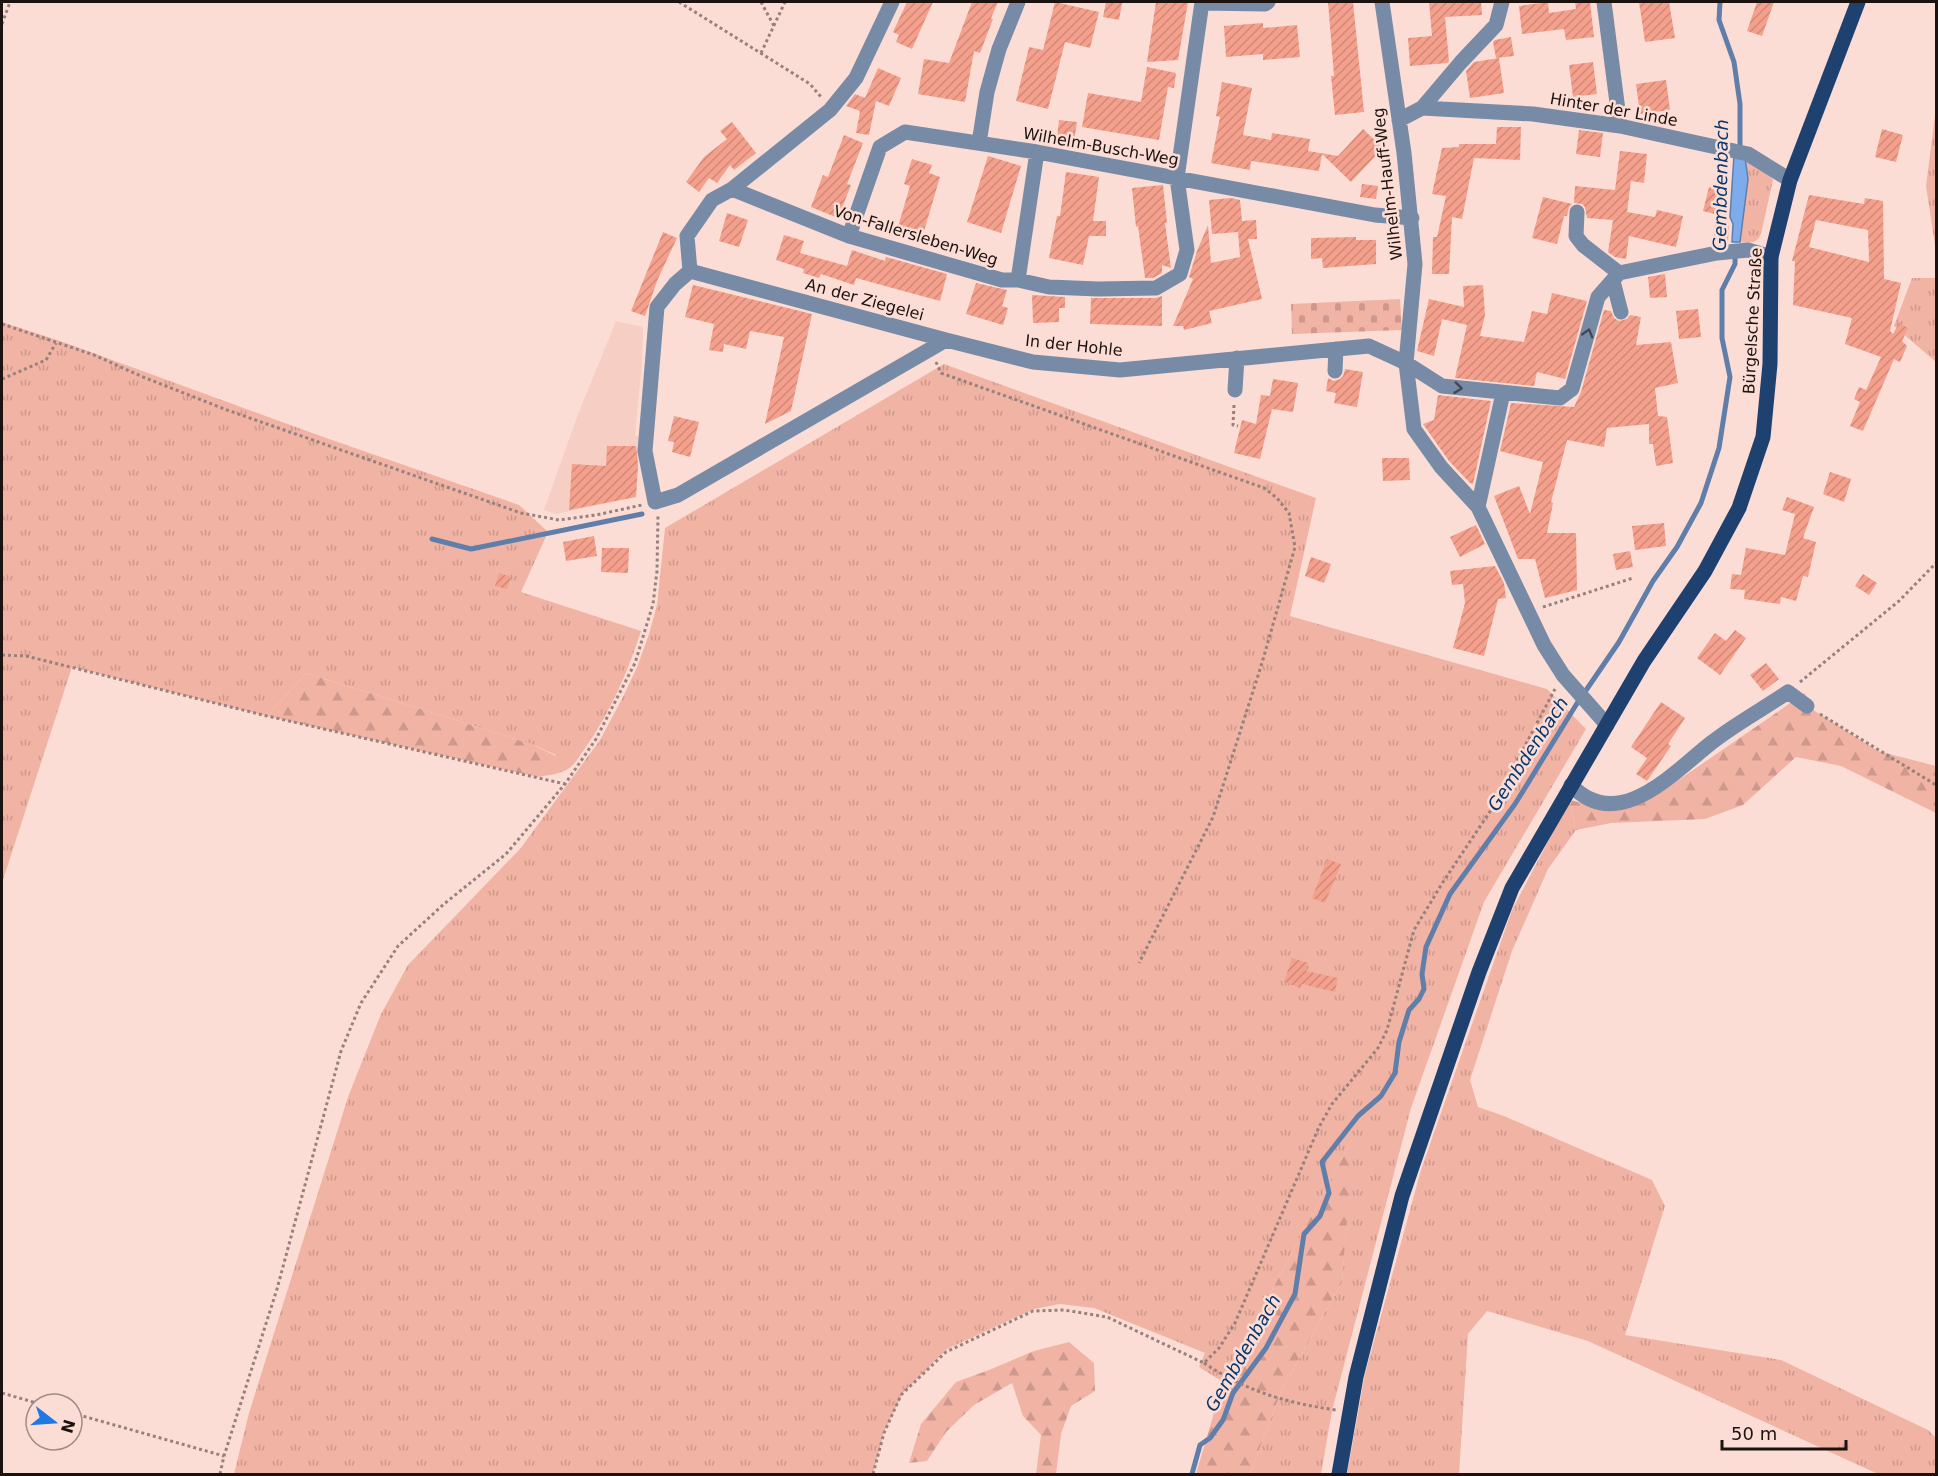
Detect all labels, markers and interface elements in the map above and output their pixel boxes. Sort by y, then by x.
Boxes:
street label: Hinter der Linde [1548,89,1679,130]
street label: Wilhelm-Hauff-Weg [1369,107,1406,261]
water label: Gembdenbach [1709,119,1732,251]
street label: Wilhelm-Busch-Weg [1021,123,1180,170]
street label: Von-Fallersleben-Weg [831,201,1000,270]
street label: Bürgelsche Straße [1739,247,1766,395]
street label: An der Ziegelei [804,275,926,324]
one-way arrow [1581,328,1593,339]
street label: In der Hohle [1024,331,1124,360]
one-way arrow [1453,381,1462,394]
water label: Gembdenbach [1483,693,1572,815]
water label: Gembdenbach [1201,1290,1285,1415]
north arrow [24,1392,84,1452]
scale bar [1722,1413,1846,1451]
text: N [57,1417,79,1435]
text: 50 m [1731,1423,1777,1444]

